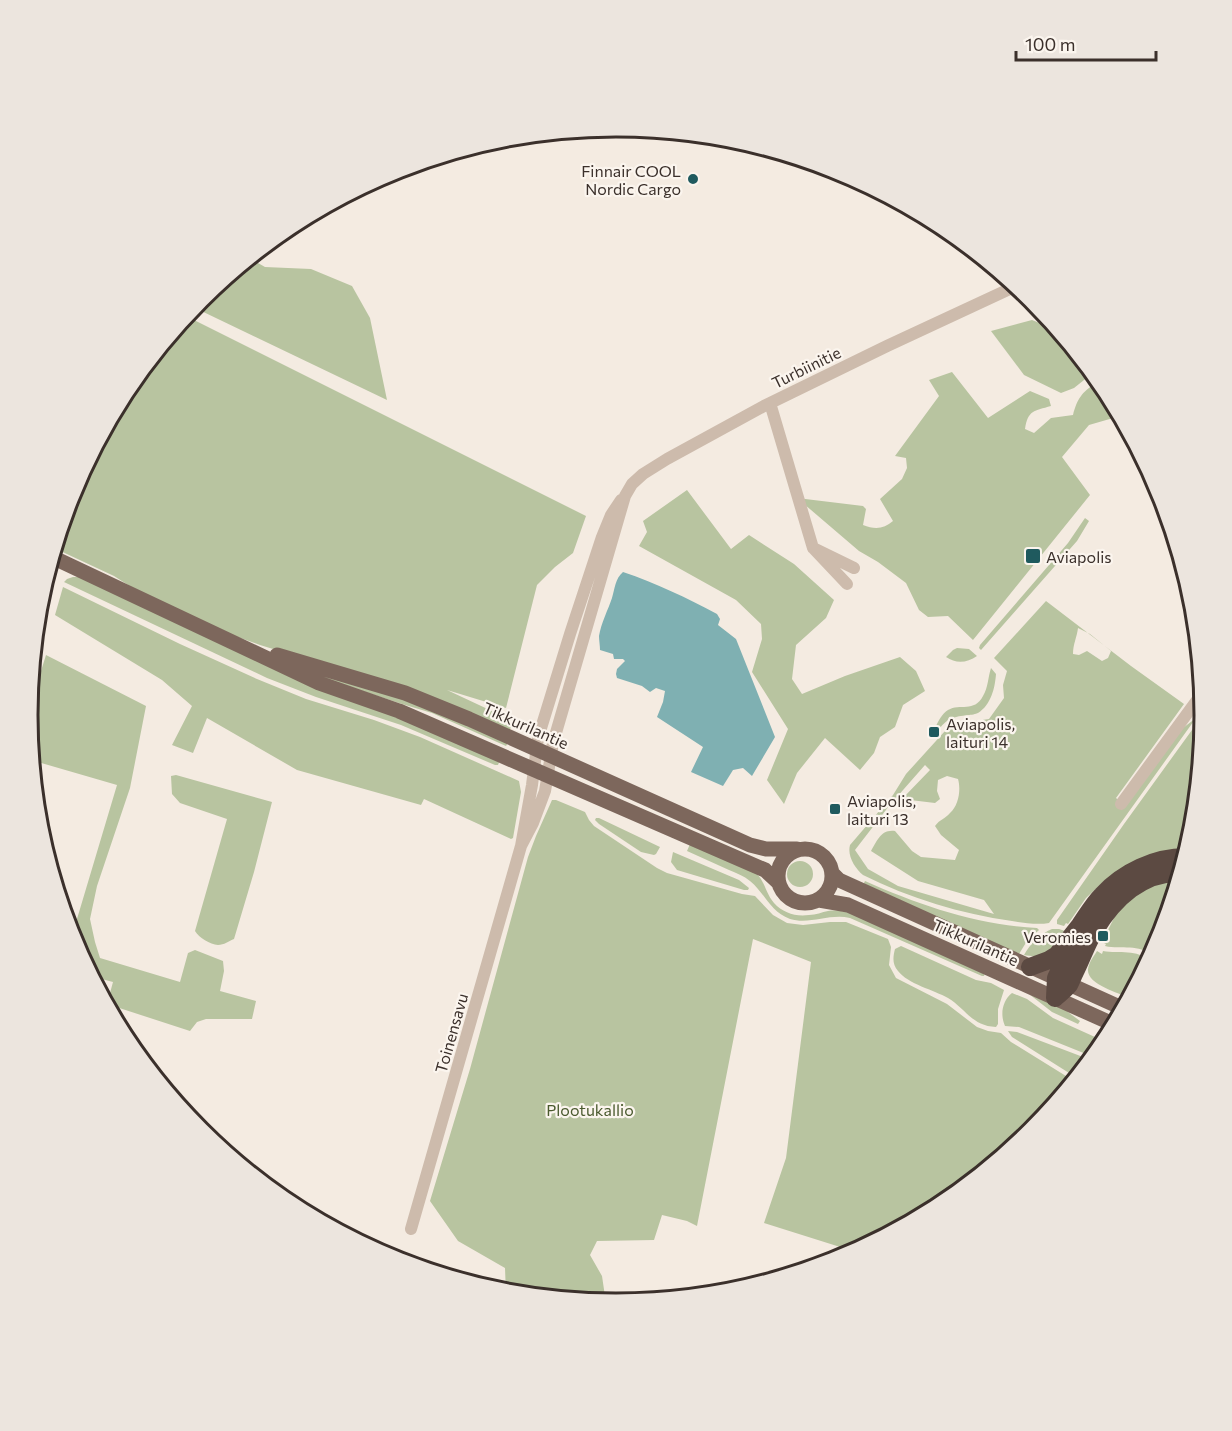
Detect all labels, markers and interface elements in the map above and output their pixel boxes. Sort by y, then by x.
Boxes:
scale bar [1016,24,1156,62]
text: 100 m [1025,33,1075,55]
place label: Finnair COOL Nordic Cargo [581,161,681,198]
marker: Finnair COOL Nordic Cargo [686,172,700,186]
street label: Turbiinitie [768,342,844,392]
marker: Aviapolis [1024,547,1042,565]
place label: Aviapolis [1046,547,1112,566]
street label: Tikkurilantie [480,698,572,752]
place label: Aviapolis, laituri 14 [946,714,1015,751]
marker: Aviapolis, laituri 14 [927,725,941,739]
place label: Aviapolis, laituri 13 [847,791,916,828]
marker: Aviapolis, laituri 13 [828,802,842,816]
street label: Tikkurilantie [930,915,1022,969]
place label: Veromies [1023,927,1091,946]
marker: Veromies [1096,929,1110,943]
street label: Toinensavu [431,991,471,1075]
park label: Plootukallio [546,1100,634,1119]

